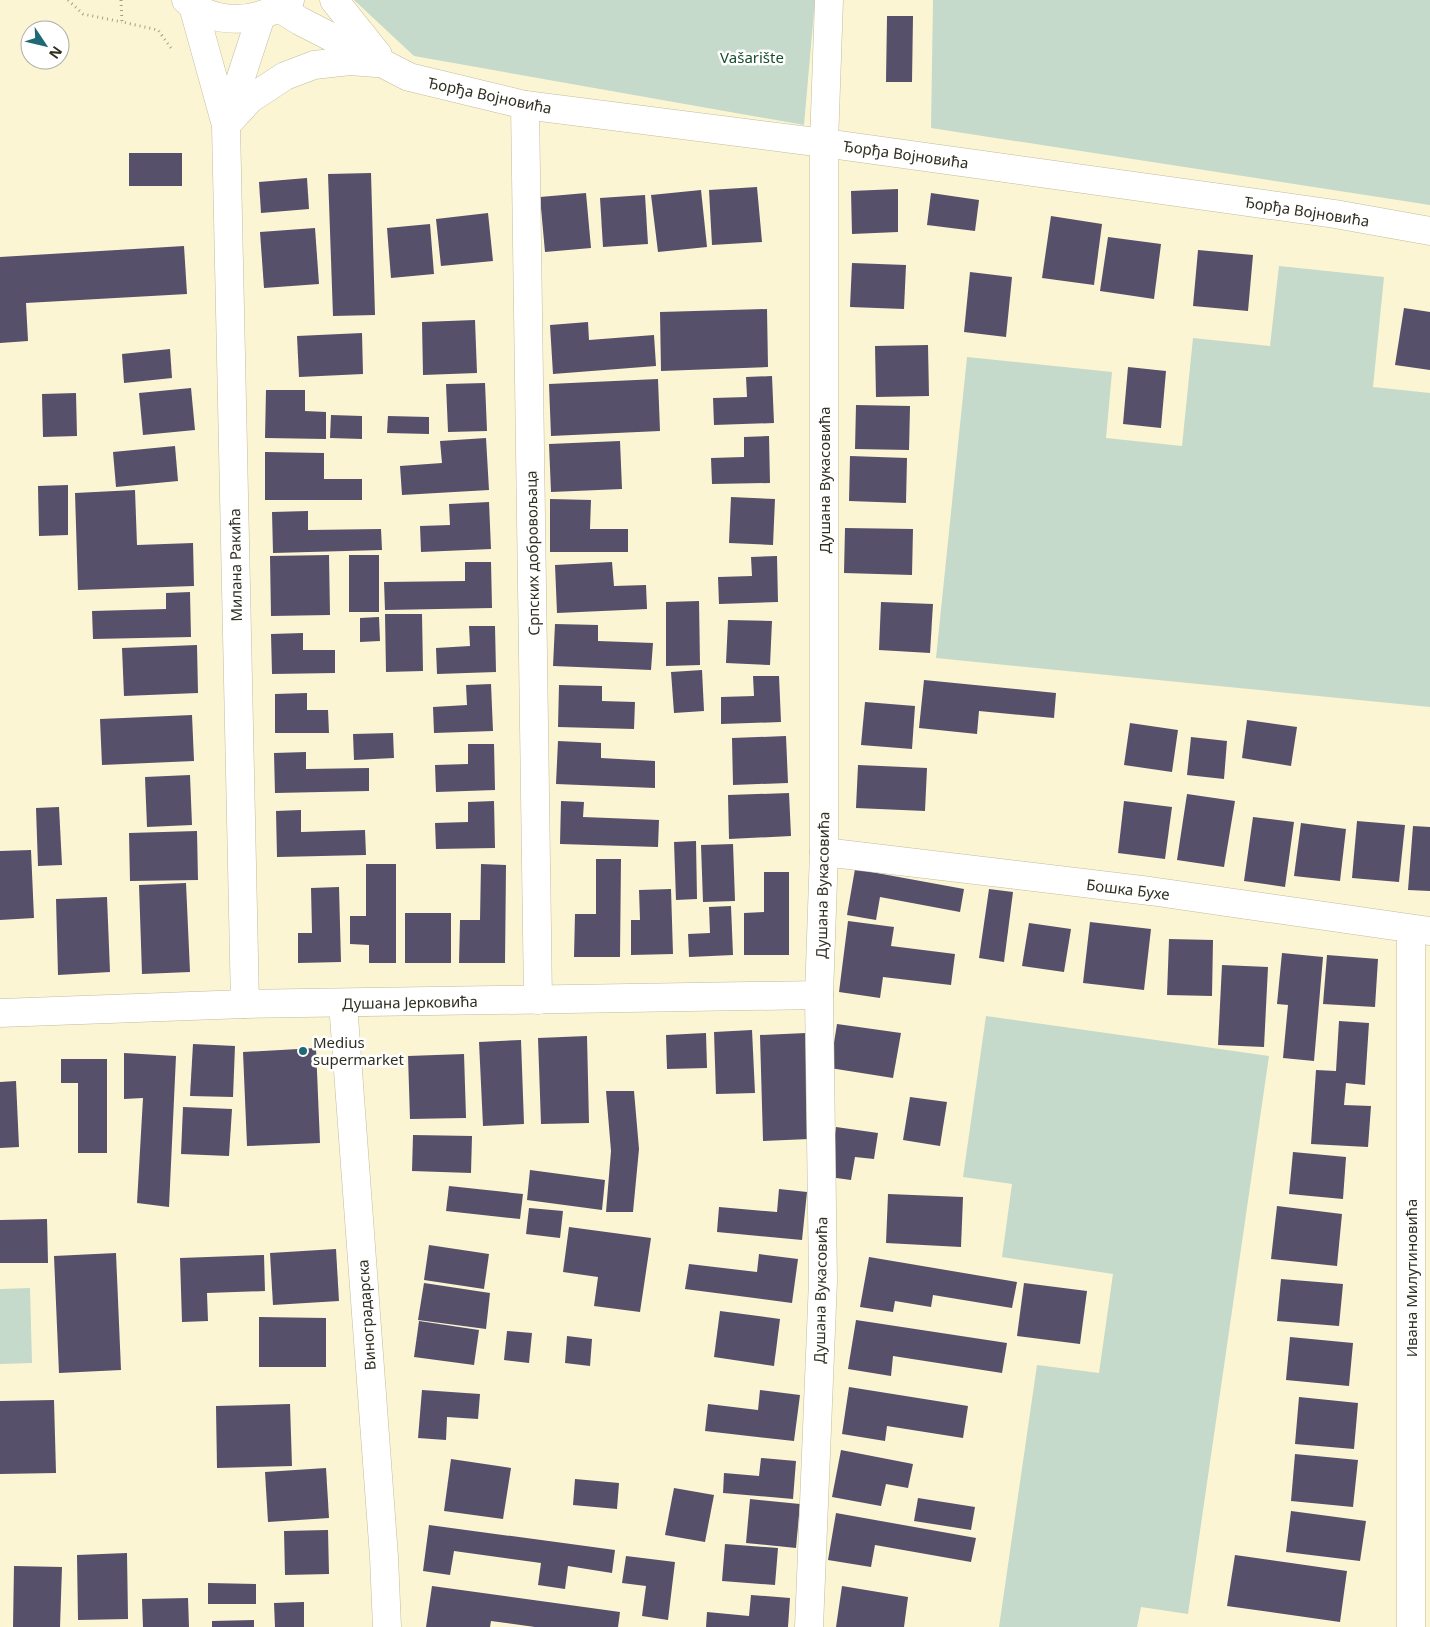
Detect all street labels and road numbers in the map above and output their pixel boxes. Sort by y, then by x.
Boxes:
street label: Ђорђа Војновића [426,72,554,118]
street label: Ђорђа Војновића [842,135,970,173]
street label: Ђорђа Војновића [1243,191,1371,231]
street label: Душана Вукасовића [814,406,834,554]
street label: Српских добровољаца [521,470,543,636]
street label: Милана Ракића [224,508,246,622]
street label: Душана Вукасовића [811,811,833,959]
street label: Бошка Бухе [1085,874,1171,904]
street label: Душана Јерковића [342,991,478,1013]
street label: Ивана Милутиновића [1401,1199,1421,1357]
street label: Душана Вукасовића [809,1216,831,1364]
street label: Виноградарска [352,1259,380,1371]

